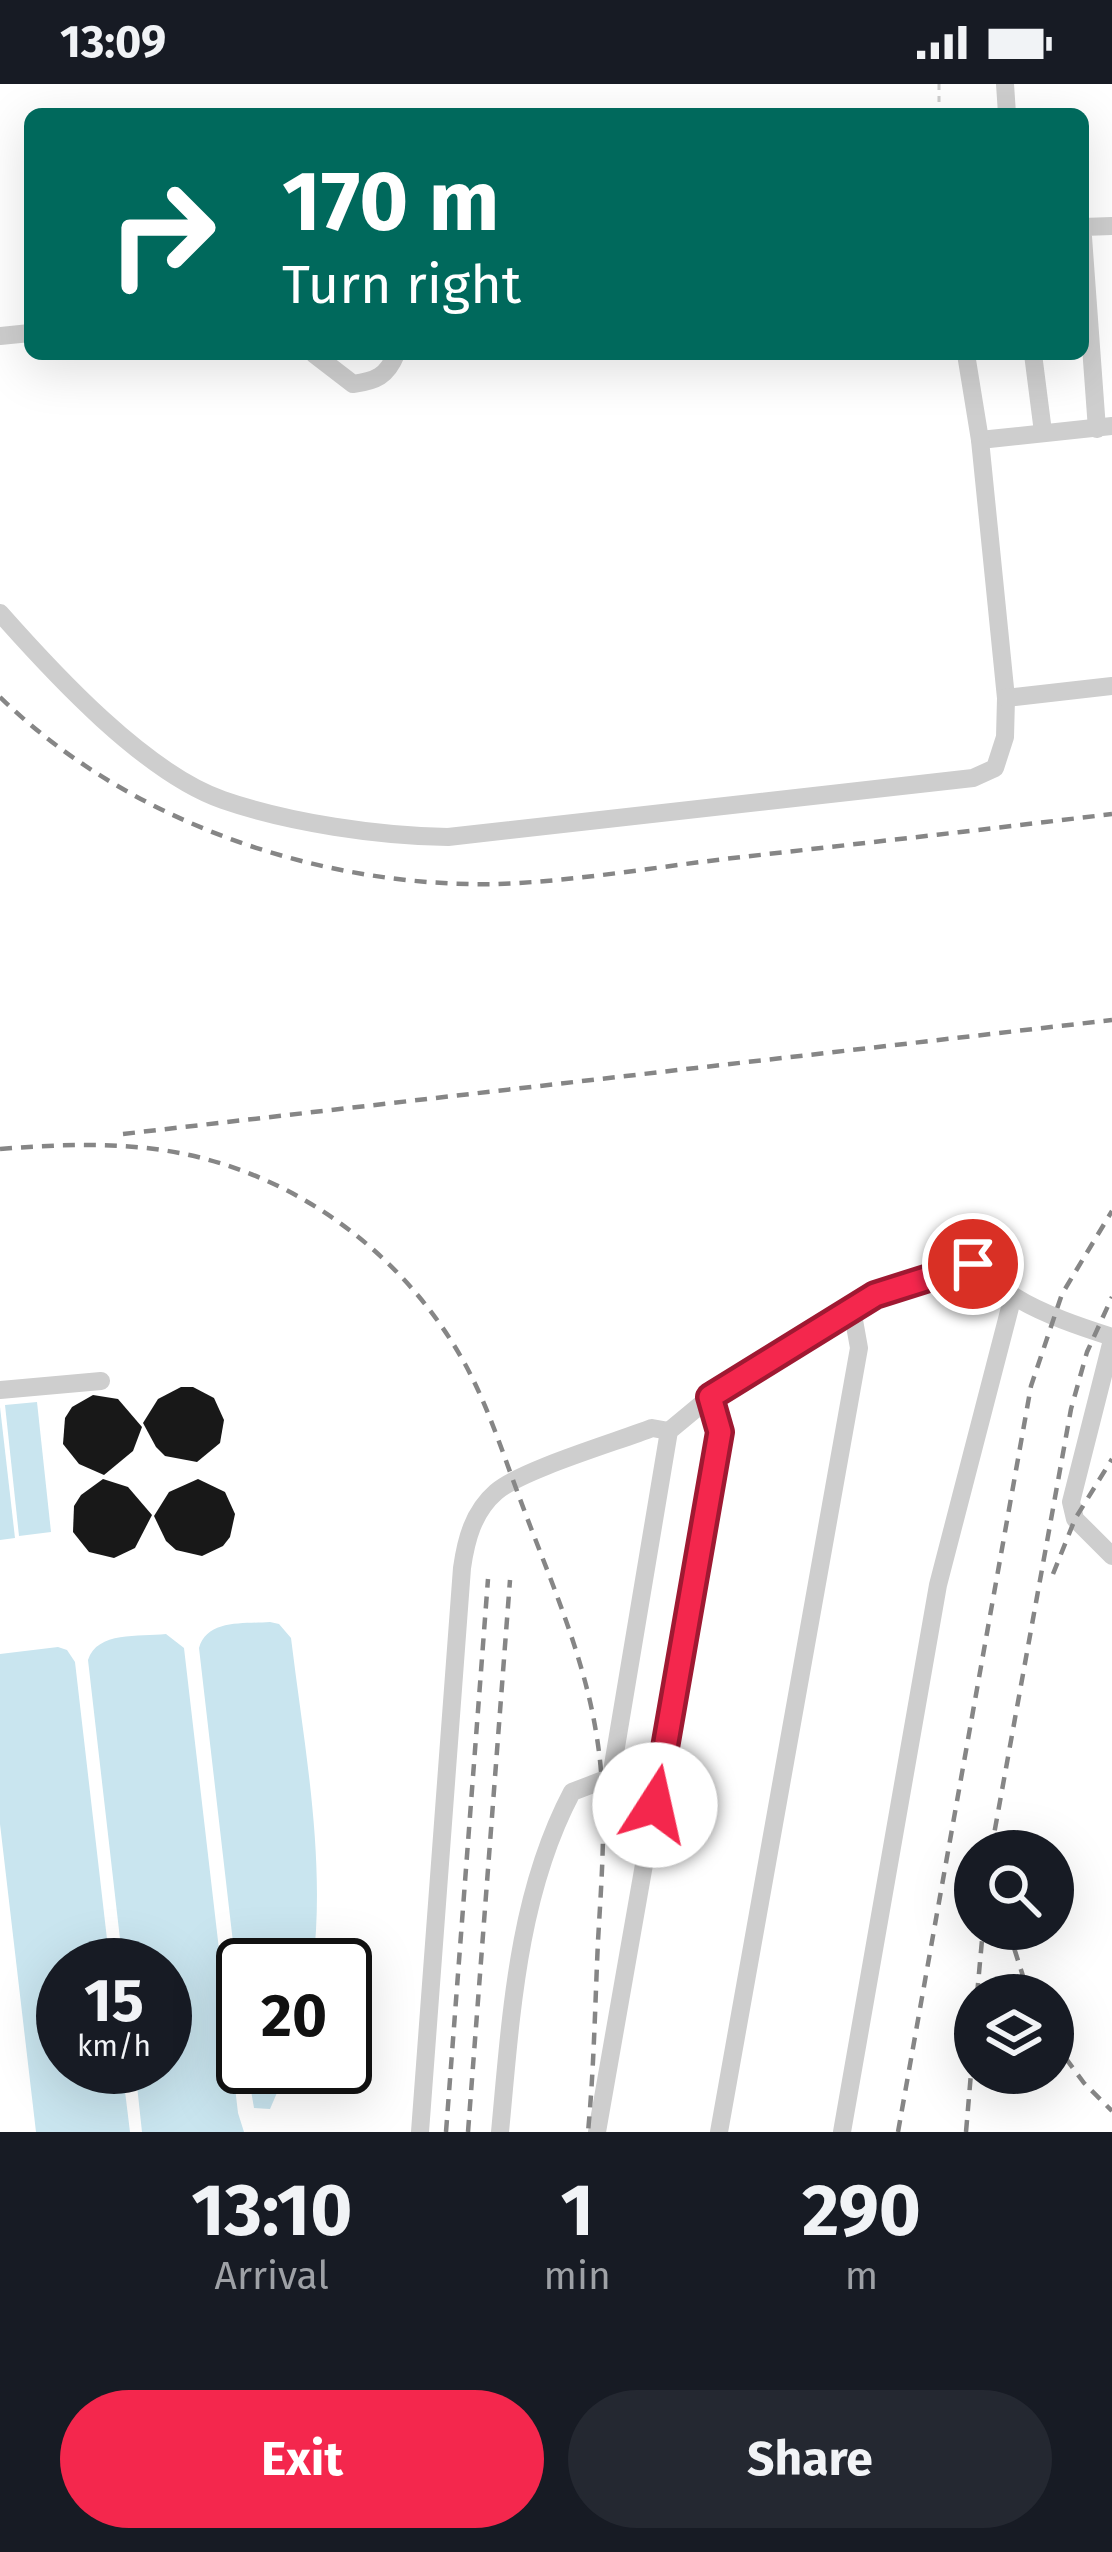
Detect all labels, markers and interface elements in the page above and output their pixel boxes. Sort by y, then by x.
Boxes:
text: 13:09 [60,15,166,69]
text: 170 m [282,151,499,252]
icon: right [84,156,240,312]
text: Turn right [282,253,521,317]
pin [922,1213,1024,1315]
icon: arrive [940,1231,1006,1297]
position arrow [592,1742,718,1868]
map controls [954,1830,1074,2094]
button: search [954,1830,1074,1950]
speed limit sign: 20 [216,1938,372,2094]
text: 15 [84,1965,144,2037]
button: layers [954,1974,1074,2094]
text: km/h [77,2028,151,2064]
text: 13:10 [191,2168,352,2254]
text: 1 [560,2168,594,2254]
text: 290 [802,2168,921,2254]
text: Arrival [215,2253,329,2299]
text: min [543,2253,611,2299]
text: m [845,2253,878,2299]
button: Exit [60,2390,544,2528]
button: Share [568,2390,1052,2528]

